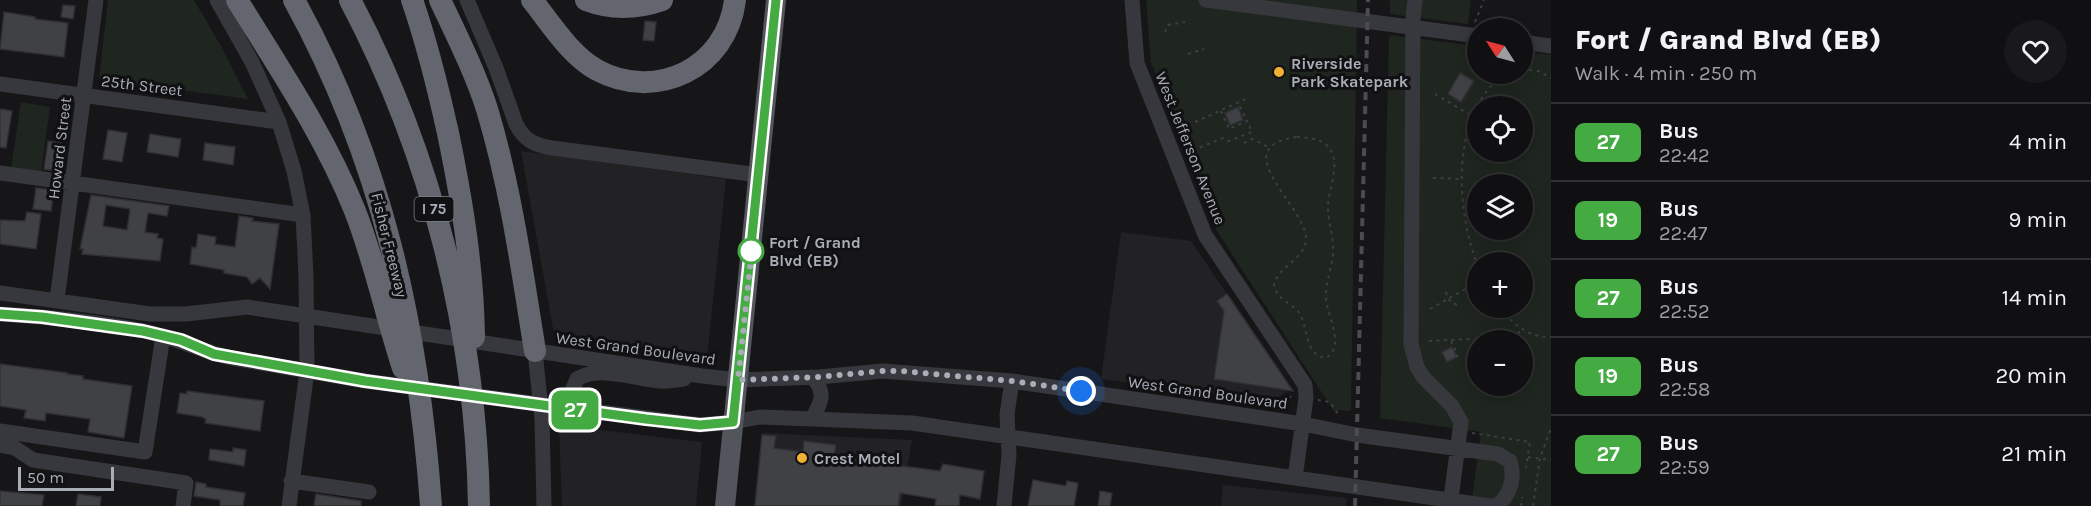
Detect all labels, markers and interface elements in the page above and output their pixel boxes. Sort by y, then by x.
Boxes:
north arrow [1467,18,1533,84]
map controls [1467,18,1533,396]
button: heart [2004,20,2067,83]
text: Fort / Grand Blvd (EB) [1575,23,1882,56]
place label: Riverside Park Skatepark [1291,54,1409,91]
text: Walk · 4 min · 250 m [1575,62,1757,85]
marker: Riverside Park Skatepark [1272,65,1286,79]
street label: West Jefferson Avenue [1151,69,1230,227]
street label: 25th Street [100,71,184,100]
street label: Howard Street [44,96,75,200]
button: locate [1467,96,1533,162]
text: Bus [1659,118,1699,144]
text: 4 min [2009,129,2067,155]
text: 27 [1596,130,1620,154]
text: 22:42 [1659,144,1710,167]
button: layers [1467,174,1533,240]
street label: Fisher Freeway [367,191,412,300]
text: Bus [1659,196,1699,222]
road number: I 75 [414,197,454,221]
text: 9 min [2009,207,2067,233]
text: 19 [1598,208,1618,232]
text: 22:47 [1659,222,1707,245]
place label: Fort / Grand Blvd (EB) [769,233,861,270]
marker: Fort / Grand Blvd (EB) [738,238,764,264]
button: + [1467,252,1533,318]
text: Bus [1659,274,1699,300]
text: 14 min [2002,285,2067,311]
text: 27 [1596,286,1620,310]
text: 22:52 [1659,300,1710,323]
street label: West Grand Boulevard [555,328,717,369]
button: − [1467,330,1533,396]
text: Bus [1659,352,1699,378]
text: 20 min [1996,363,2067,389]
text: 19 [1598,364,1618,388]
street label: West Grand Boulevard [1127,372,1289,413]
your location [1066,376,1096,406]
text: 22:58 [1659,378,1710,401]
line badge: 27 [548,390,602,430]
text: 27 [563,398,587,422]
text: Bus [1659,430,1699,456]
text: 21 min [2001,441,2067,467]
text: 27 [1596,442,1620,466]
place label: Crest Motel [814,449,900,468]
marker: Crest Motel [795,451,809,465]
text: 22:59 [1659,456,1710,479]
scale bar [18,464,114,492]
text: 50 m [27,468,64,487]

